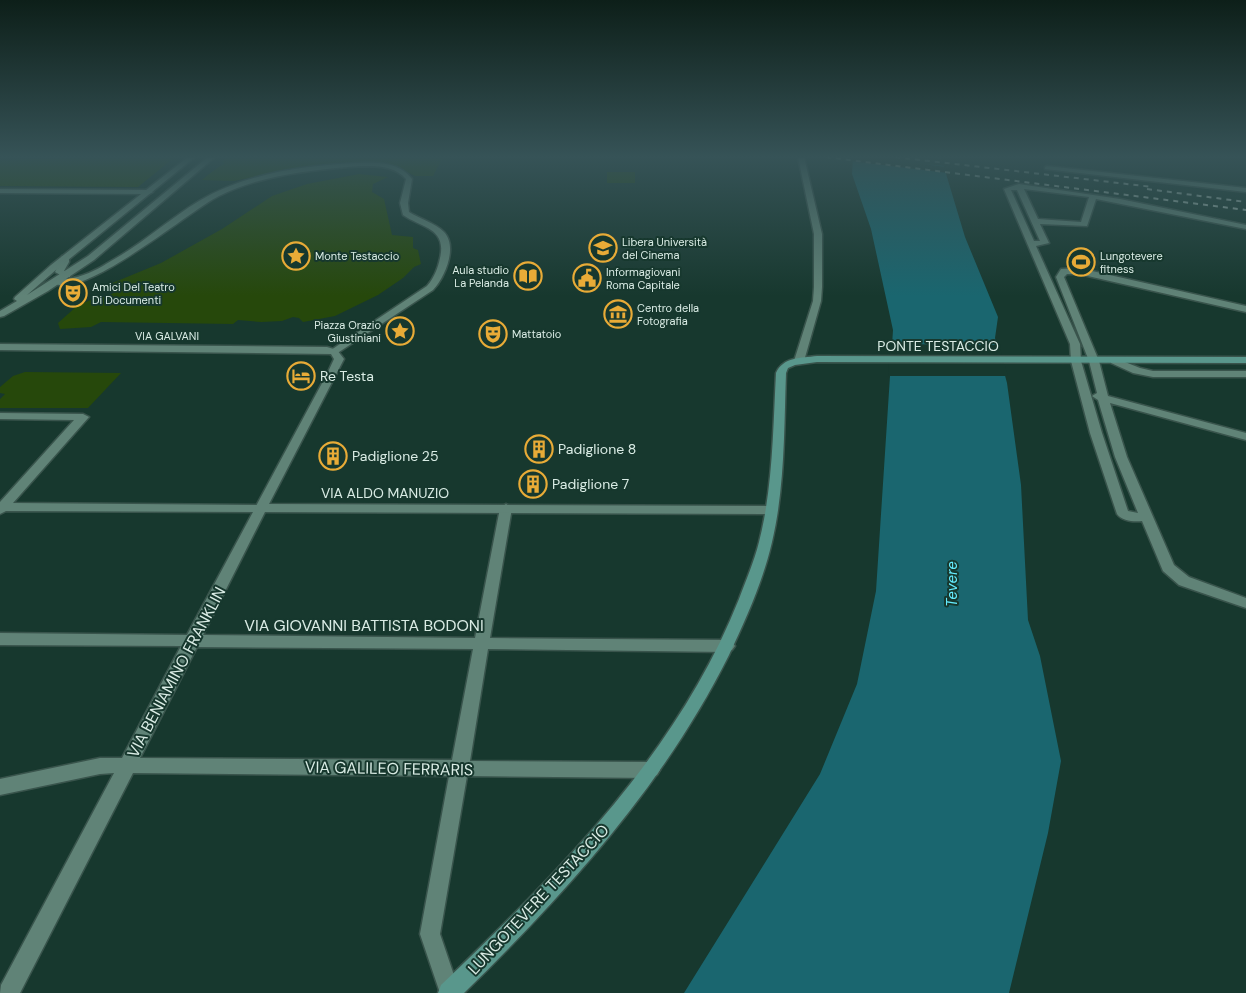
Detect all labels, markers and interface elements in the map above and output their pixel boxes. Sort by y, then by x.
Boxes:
school or university icon: Libera Università del Cinema [588,233,618,263]
place label: Libera Università del Cinema [622,235,707,262]
place icon: Monte Testaccio [281,241,311,271]
sports icon: Lungotevere fitness [1066,247,1096,277]
place label: Monte Testaccio [315,249,399,263]
place label: Lungotevere fitness [1100,249,1163,276]
library icon: Aula studio La Pelanda [513,261,543,291]
place label: Aula studio La Pelanda [452,263,509,290]
public building icon: Informagiovani Roma Capitale [572,263,602,293]
place label: Informagiovani Roma Capitale [606,265,680,292]
theatre icon: Amici Del Teatro Di Documenti [58,278,88,308]
place label: Amici Del Teatro Di Documenti [92,280,175,307]
museum icon: Centro della Fotografia [603,299,633,329]
place label: Centro della Fotografia [637,301,699,328]
place icon: Piazza Orazio Giustiniani [385,316,415,346]
place label: Piazza Orazio Giustiniani [314,318,381,345]
theatre icon: Mattatoio [478,319,508,349]
place label: Mattatoio [512,327,561,341]
street label: VIA GALVANI [135,329,199,343]
street label: PONTE TESTACCIO [877,337,999,355]
hotel icon: Re Testa [286,361,316,391]
place label: Re Testa [320,367,374,385]
building icon: Padiglione 8 [524,434,554,464]
place label: Padiglione 8 [558,440,636,458]
building icon: Padiglione 25 [318,441,348,471]
place label: Padiglione 25 [352,447,438,465]
building icon: Padiglione 7 [518,469,548,499]
place label: Padiglione 7 [552,475,629,493]
street label: VIA ALDO MANUZIO [321,484,449,502]
water label: Tevere [942,561,962,607]
street label: VIA BENIAMINO FRANKLIN [122,583,230,761]
street label: VIA GIOVANNI BATTISTA BODONI [244,615,484,636]
street label: VIA GALILEO FERRARIS [305,757,473,780]
street label: LUNGOTEVERE TESTACCIO [463,820,613,979]

